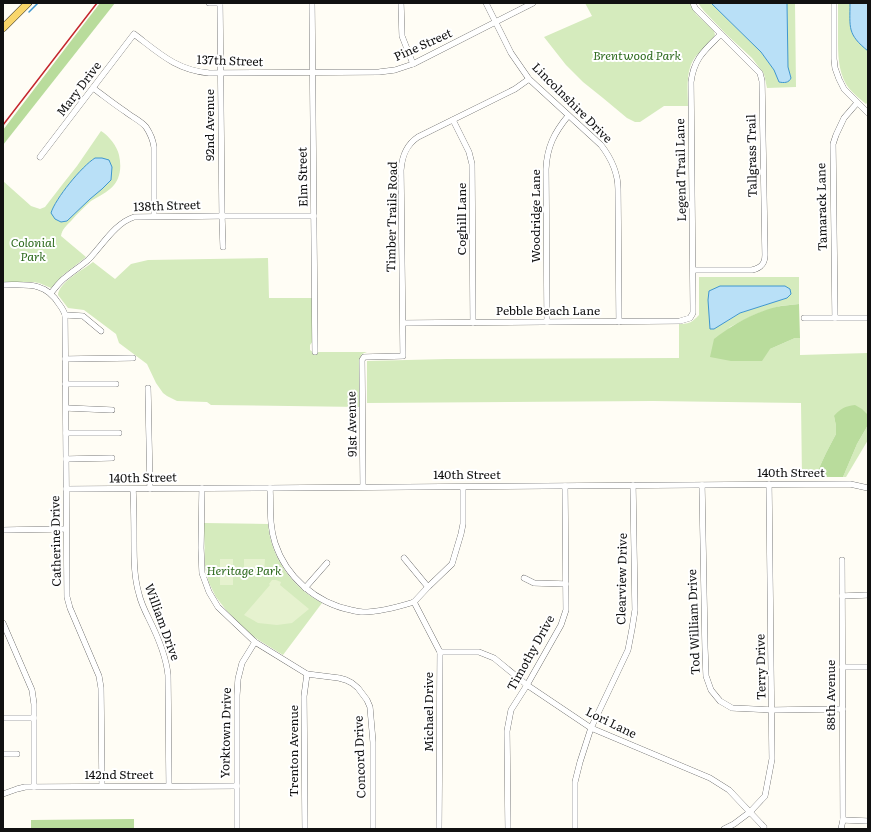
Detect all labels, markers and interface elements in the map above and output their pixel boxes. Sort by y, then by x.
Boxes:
street label: Pine Street [391,23,455,65]
park label: Brentwood Park [593,46,681,64]
street label: 137th Street [196,50,264,70]
street label: Mary Drive [52,57,105,120]
street label: Lincolnshire Drive [528,58,617,147]
street label: 92nd Avenue [200,89,218,161]
street label: Tallgrass Trail [741,114,761,198]
street label: Legend Trail Lane [670,118,690,222]
street label: Elm Street [292,147,312,207]
street label: Timber Trails Road [381,161,401,273]
street label: Tamarack Lane [811,163,831,251]
street label: Woodridge Lane [526,169,544,263]
street label: Coghill Lane [452,183,470,255]
street label: 138th Street [133,195,201,215]
park label: Colonial Park [11,233,56,265]
street label: Pebble Beach Lane [496,301,600,319]
street label: 91st Avenue [341,391,361,457]
street label: 140th Street [757,463,825,481]
street label: 140th Street [433,465,501,483]
street label: 140th Street [109,467,177,487]
street label: Catherine Drive [45,495,65,587]
street label: Clearview Drive [611,533,631,625]
park label: Heritage Park [206,561,282,579]
street label: Tod William Drive [682,569,704,675]
street label: William Drive [141,581,185,663]
street label: Timothy Drive [502,611,558,694]
street label: Terry Drive [750,634,770,700]
street label: 88th Avenue [821,660,839,730]
street label: Michael Drive [419,672,437,752]
street label: Yorktown Drive [215,687,235,779]
street label: Lori Lane [583,702,640,742]
street label: Trenton Avenue [284,705,302,797]
street label: Concord Drive [349,715,369,799]
street label: 142nd Street [84,765,154,783]

